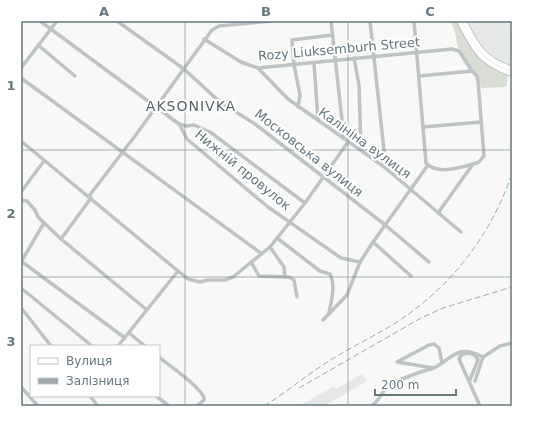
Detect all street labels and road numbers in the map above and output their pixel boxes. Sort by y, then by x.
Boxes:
street label: Rozy Liuksemburh Street [257,34,421,64]
street label: Калініна вулиця [316,104,414,182]
street label: Московська вулиця [252,106,366,200]
street label: Нижній провулок [192,127,294,213]

